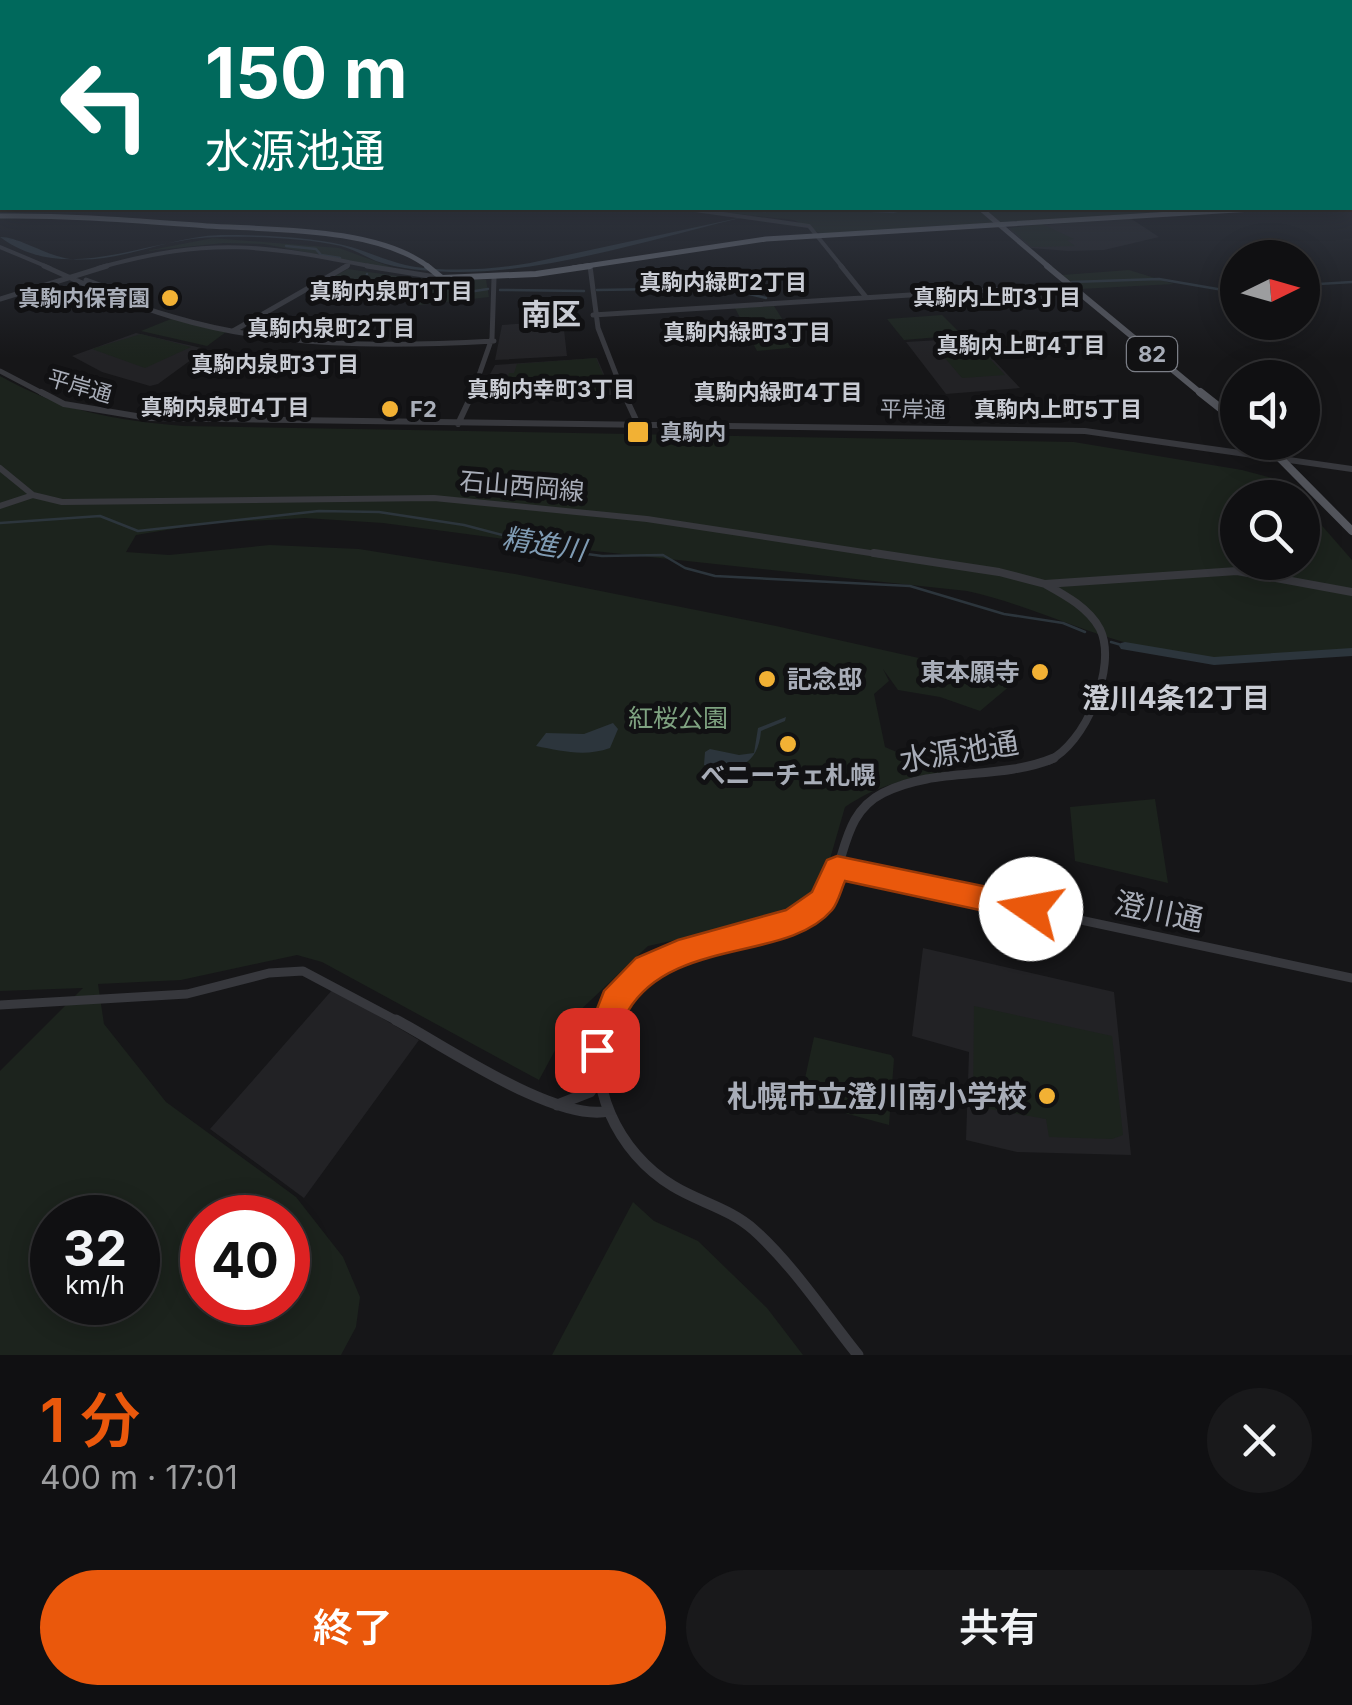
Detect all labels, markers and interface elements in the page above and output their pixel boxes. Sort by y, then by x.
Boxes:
text: 150 m [205,30,408,115]
icon: left [40,40,170,170]
text: 水源池通 [205,123,385,178]
north arrow [1220,240,1320,340]
map controls [1220,240,1320,580]
district label: 真駒内緑町2丁目 [639,269,807,295]
district label: 真駒内泉町1丁目 [309,278,473,304]
district label: 真駒内上町3丁目 [913,284,1081,310]
place label: 真駒内保育園 [18,285,150,311]
marker: 真駒内保育園 [159,287,181,309]
district label: 南区 [521,296,581,332]
district label: 真駒内泉町2丁目 [247,315,415,341]
district label: 真駒内緑町3丁目 [663,319,831,345]
district label: 真駒内上町4丁目 [937,332,1105,358]
road number: 82 [1127,337,1177,371]
district label: 真駒内泉町3丁目 [191,351,359,377]
button: sound [1220,360,1320,460]
street label: 平岸通 [45,364,115,408]
district label: 真駒内幸町3丁目 [467,376,635,402]
district label: 真駒内緑町4丁目 [694,379,862,405]
district label: 真駒内泉町4丁目 [141,394,309,420]
street label: 平岸通 [880,395,946,423]
place label: F2 [410,396,437,422]
district label: 真駒内上町5丁目 [974,396,1142,422]
marker: F2 [379,398,401,420]
marker: 真駒内 [625,419,651,445]
place label: 真駒内 [660,419,726,445]
street label: 石山西岡線 [458,466,586,506]
button: search [1220,480,1320,580]
water label: 精進川 [500,521,591,568]
place label: 東本願寺 [920,657,1020,687]
marker: 東本願寺 [1029,661,1051,683]
place label: 記念邸 [787,664,862,694]
marker: 記念邸 [756,668,778,690]
district label: 澄川4条12丁目 [1082,681,1270,715]
park label: 紅桜公園 [628,703,728,733]
street label: 水源池通 [897,724,1021,778]
marker: べニーチェ札幌 [777,733,799,755]
place label: べニーチェ札幌 [700,760,876,790]
position arrow [979,857,1083,961]
street label: 澄川通 [1111,884,1207,938]
pin [555,1008,640,1093]
icon: arrive [570,1023,625,1078]
place label: 札幌市立澄川南小学校 [727,1078,1027,1114]
marker: 札幌市立澄川南小学校 [1036,1085,1058,1107]
speed limit sign: 40 [180,1195,310,1325]
text: 32 [63,1218,127,1278]
text: km/h [65,1270,125,1300]
text: 1 分 [40,1384,141,1456]
button: close [1207,1388,1312,1493]
text: 400 m · 17:01 [40,1458,238,1497]
button: 終了 [40,1570,666,1685]
button: 共有 [686,1570,1312,1685]

